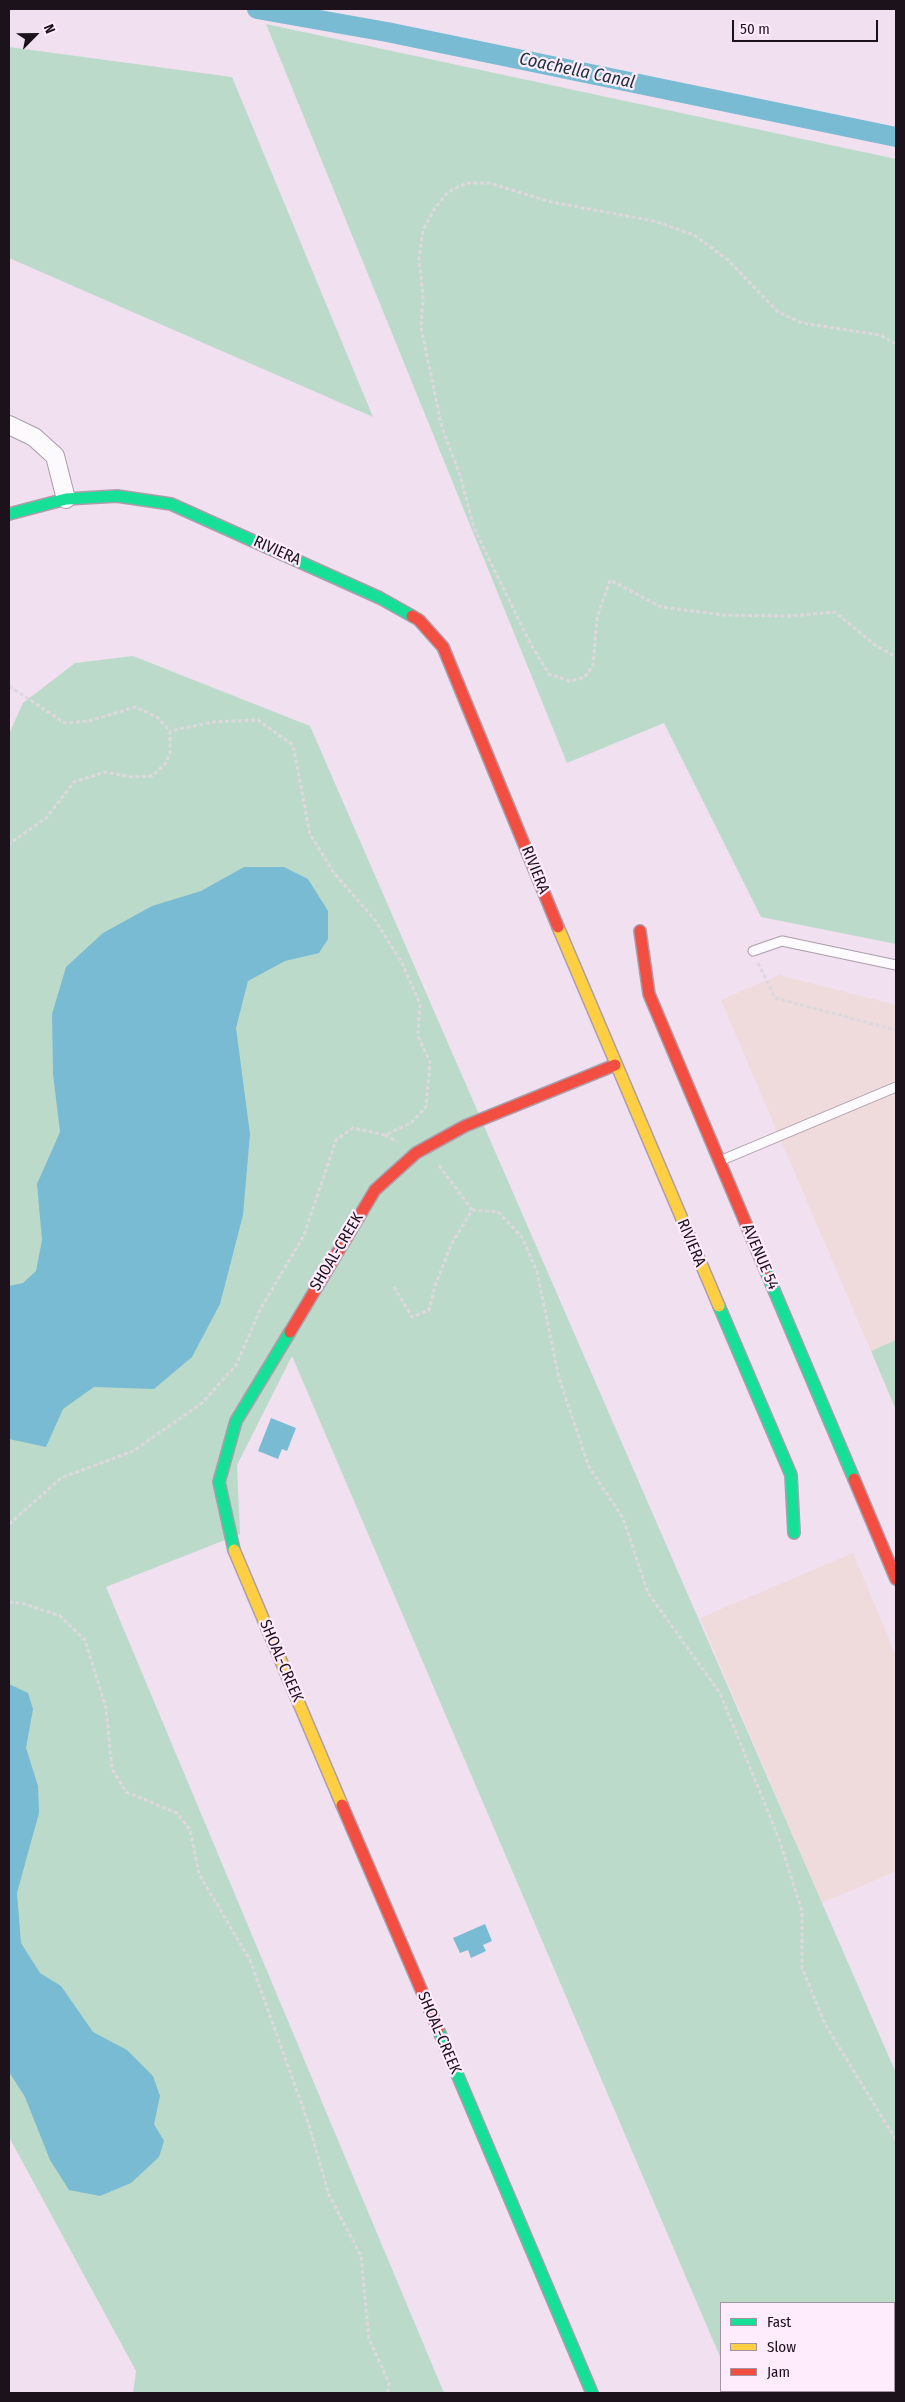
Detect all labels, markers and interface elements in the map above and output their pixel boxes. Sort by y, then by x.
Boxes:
north arrow [10,10,60,60]
scale bar [735,10,881,42]
text: 50 m [740,20,770,38]
text: N [40,22,59,36]
water label: Coachella Canal [517,48,637,94]
street label: RIVIERA [250,532,304,570]
street label: RIVIERA [517,843,553,897]
street label: SHOAL-CREEK [306,1209,368,1295]
street label: RIVIERA [672,1216,710,1270]
street label: AVENUE 54 [738,1221,782,1293]
street label: SHOAL-CREEK [255,1617,307,1705]
street label: SHOAL-CREEK [413,1989,465,2077]
legend [720,2302,895,2392]
text: Fast [767,2313,791,2331]
text: Slow [767,2338,796,2356]
text: Jam [767,2363,790,2381]

